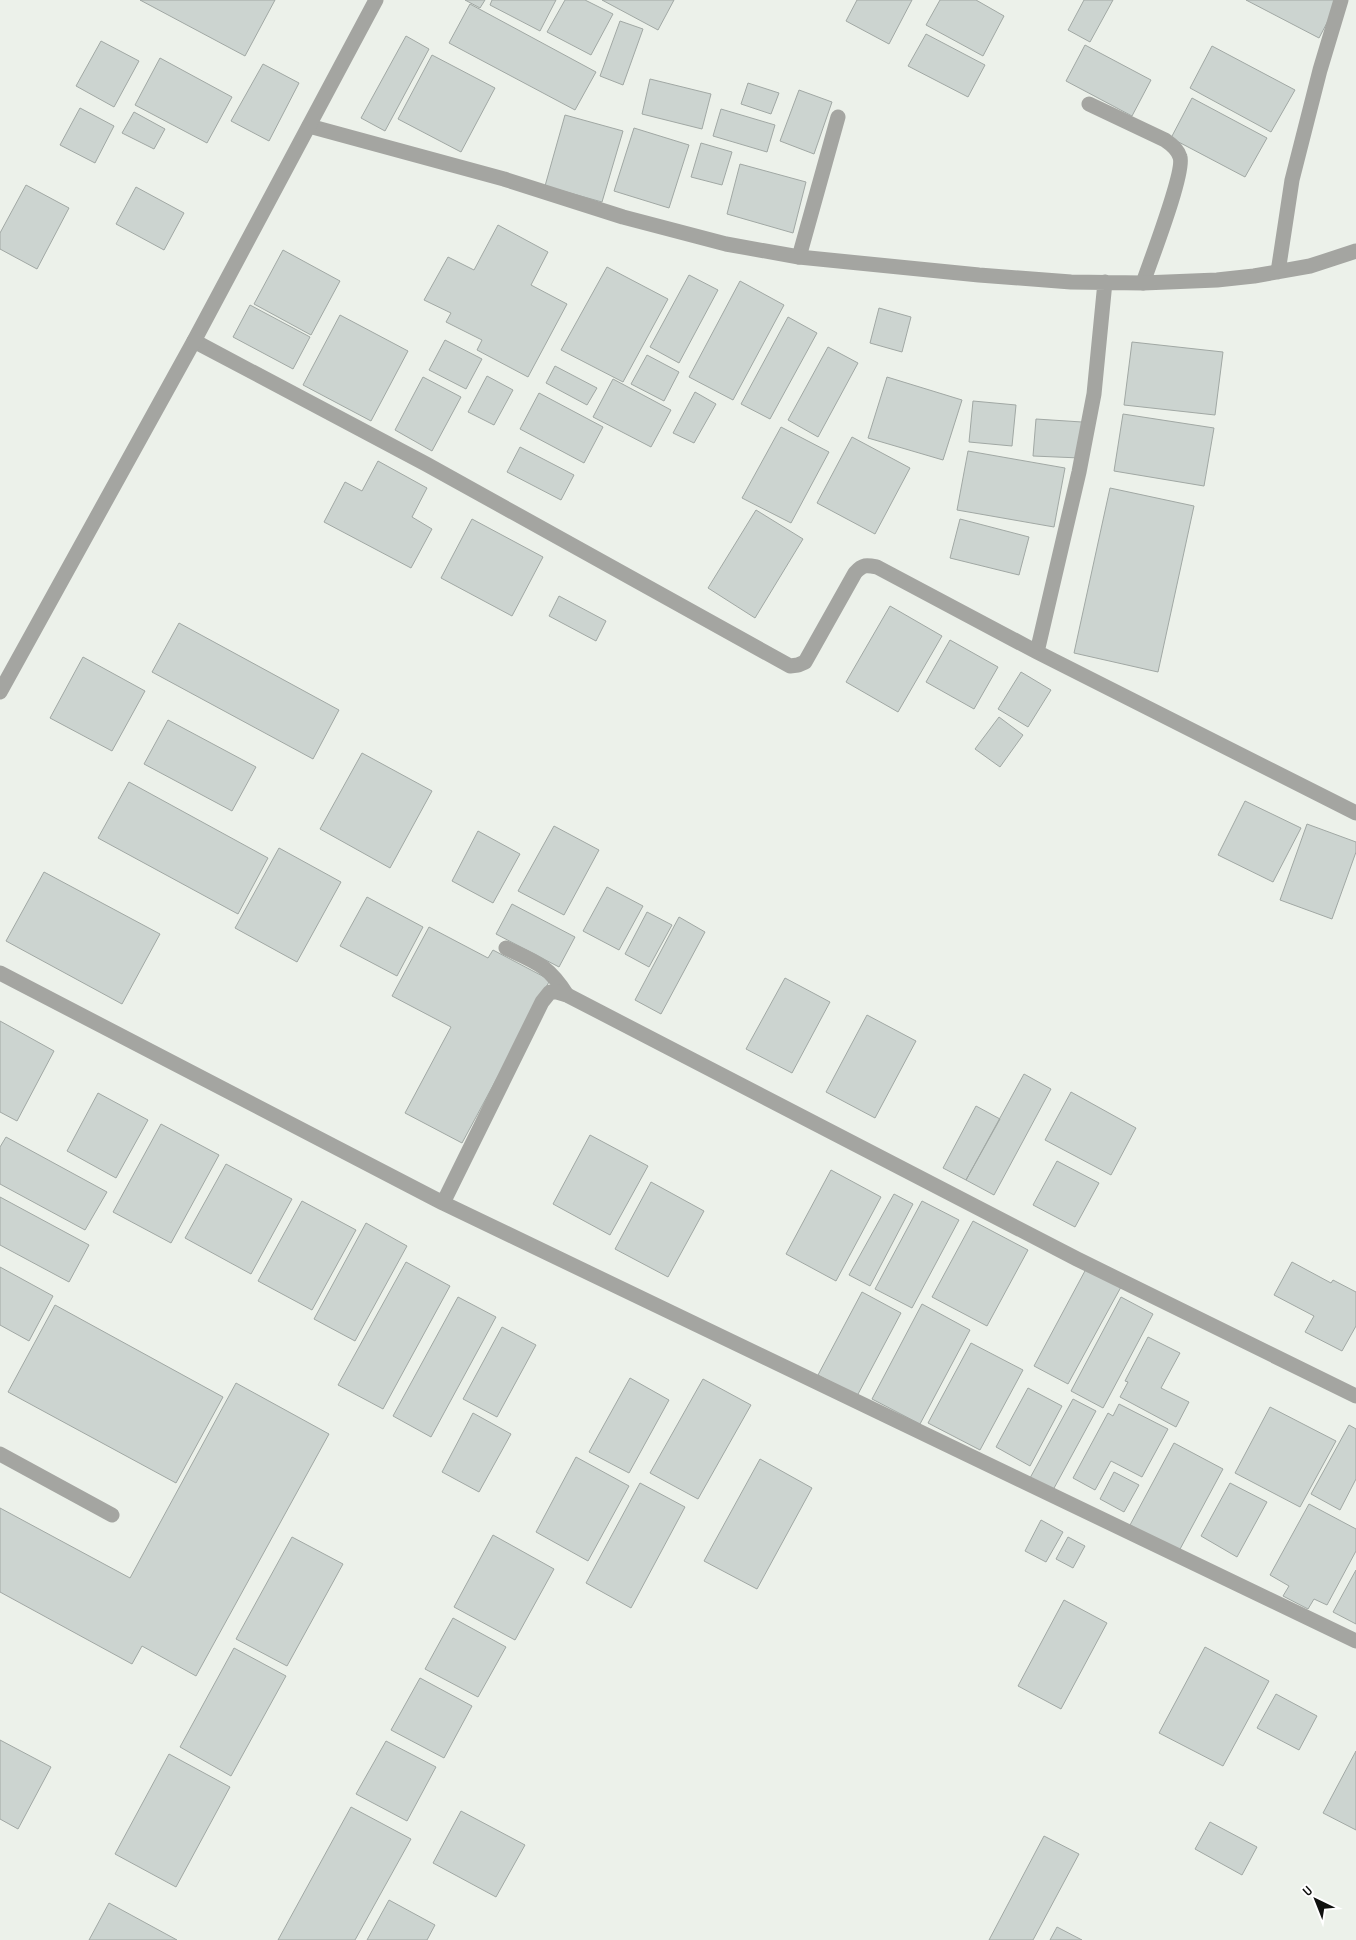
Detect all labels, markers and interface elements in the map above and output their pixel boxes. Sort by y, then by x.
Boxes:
north arrow [1291,1875,1341,1925]
text: U [1299,1882,1316,1900]

